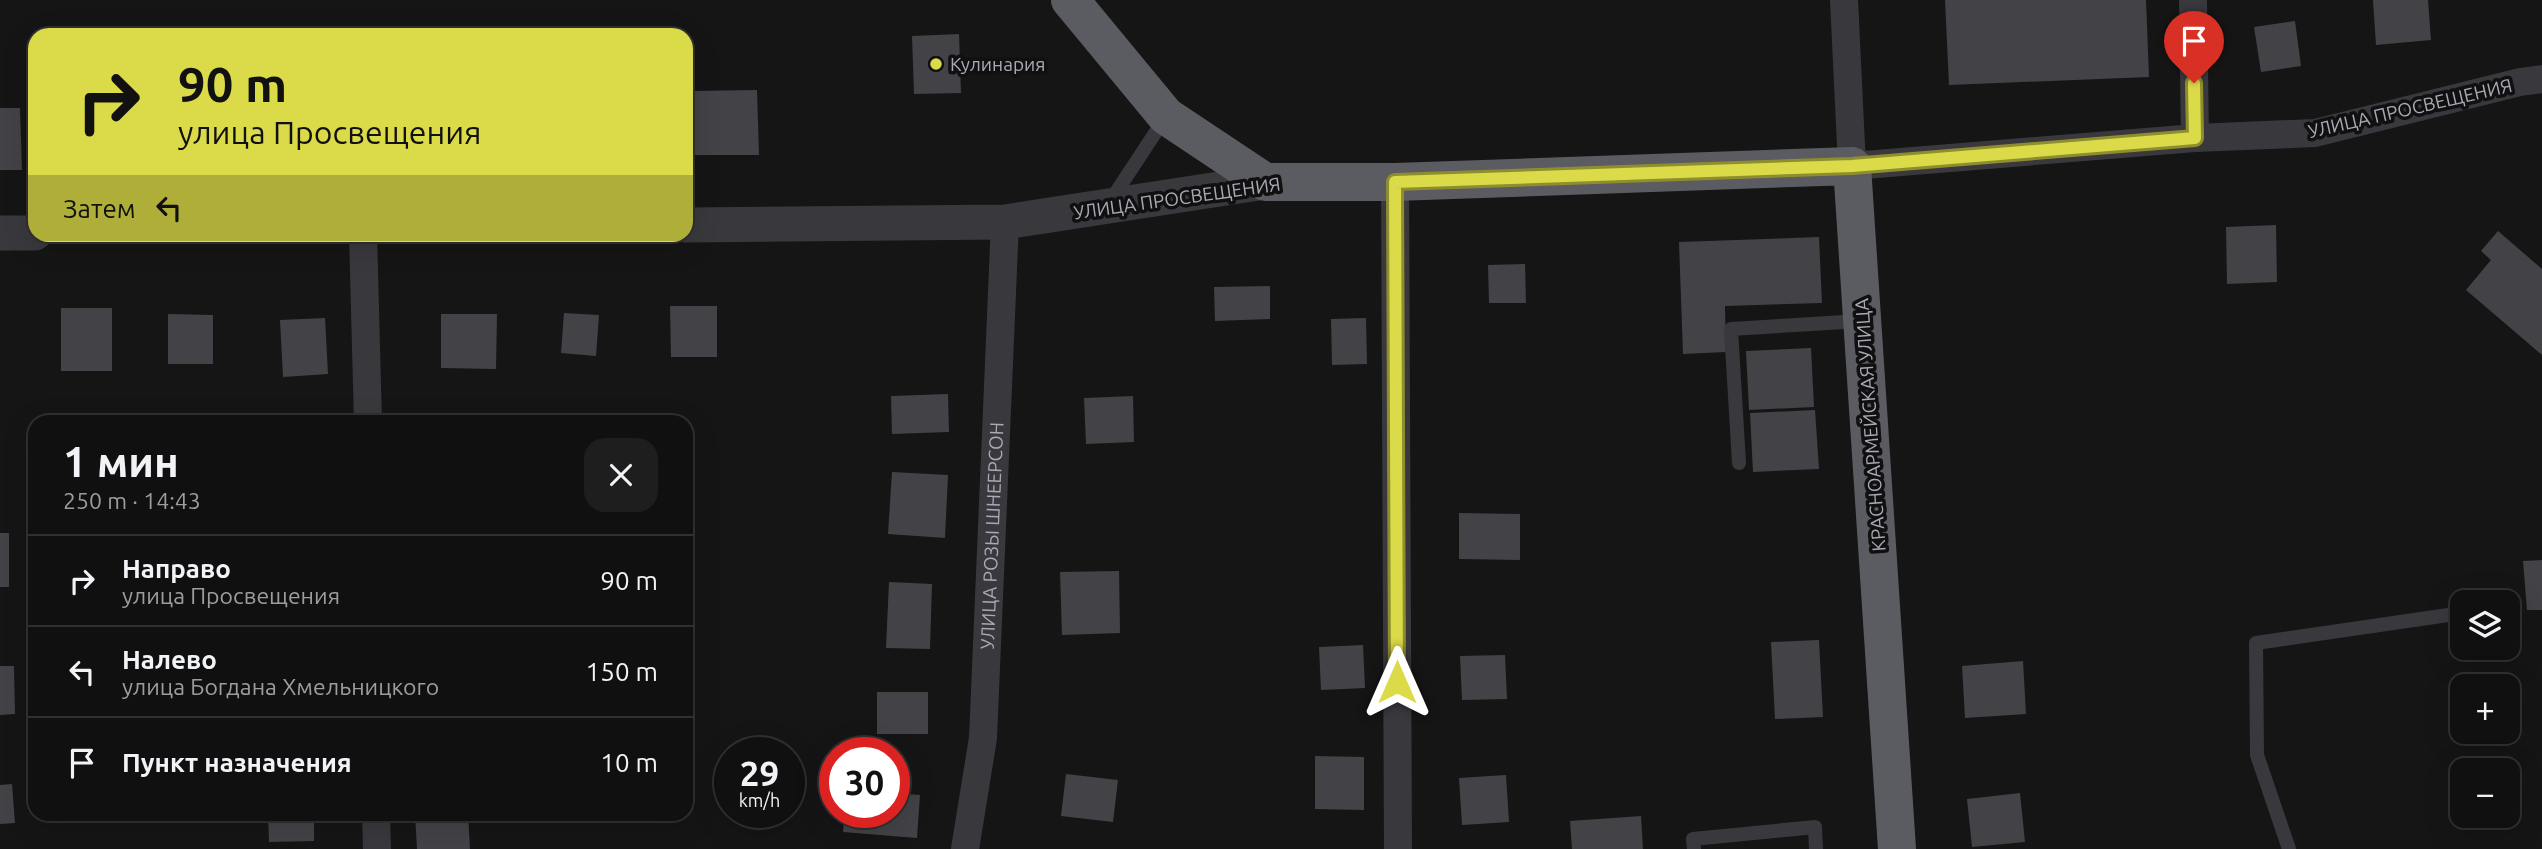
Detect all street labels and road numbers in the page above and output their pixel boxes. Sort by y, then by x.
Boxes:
street label: УЛИЦА ПРОСВЕЩЕНИЯ [2306,74,2514,142]
street label: УЛИЦА ПРОСВЕЩЕНИЯ [1072,173,1282,223]
street label: КРАСНОАРМЕЙСКАЯ УЛИЦА [1850,297,1890,552]
street label: УЛИЦА РОЗЫ ШНЕЕРСОН [976,421,1007,650]

